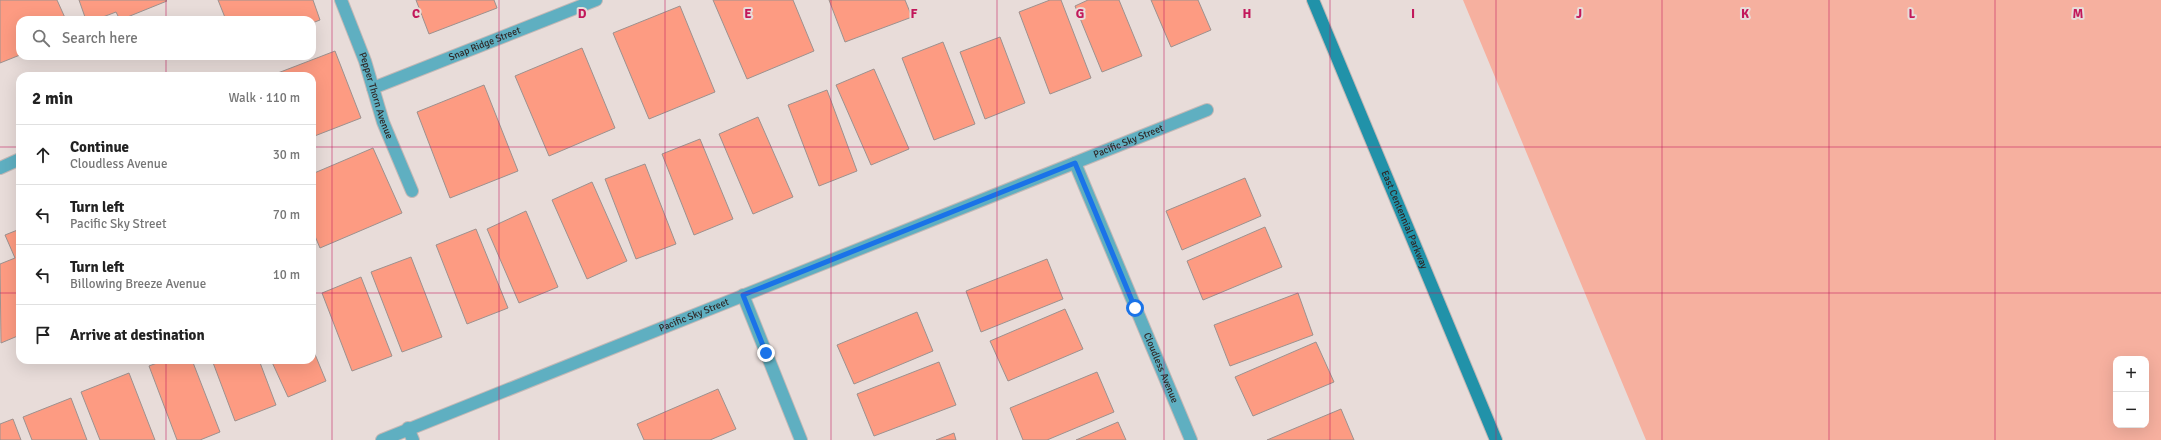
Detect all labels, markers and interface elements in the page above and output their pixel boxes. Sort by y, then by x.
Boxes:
text: C [412,6,420,22]
text: D [578,6,587,22]
text: E [744,6,752,22]
text: F [911,6,918,22]
text: G [1076,6,1084,22]
text: H [1243,6,1251,22]
text: I [1411,6,1415,22]
text: J [1576,6,1582,22]
text: K [1741,6,1749,22]
text: L [1909,6,1916,22]
text: M [2073,6,2084,22]
search box [16,16,316,60]
street label: Snap Ridge Street [447,24,523,64]
icon: search [30,27,52,49]
text: Search here [62,29,138,47]
street label: Pepper Thorn Avenue [356,51,395,141]
text: 2 min [32,88,73,109]
text: Walk · 110 m [229,90,300,106]
street label: Pacific Sky Street [1092,122,1166,161]
text: Continue [70,138,129,156]
icon: ahead [32,144,54,166]
text: 30 m [273,147,300,163]
text: Cloudless Avenue [70,156,167,172]
street label: East Centennial Parkway [1379,169,1430,271]
text: Turn left [70,198,124,216]
icon: left [32,204,54,226]
text: 70 m [273,207,300,223]
text: Pacific Sky Street [70,216,166,232]
text: Turn left [70,258,124,276]
icon: left [32,264,54,286]
text: 10 m [273,267,300,283]
text: Billowing Breeze Avenue [70,276,206,292]
street label: Pacific Sky Street [657,296,731,335]
route start [1126,299,1144,317]
icon: arrive [32,324,54,346]
text: Arrive at destination [70,326,205,344]
street label: Cloudless Avenue [1141,331,1181,405]
route end [757,344,775,362]
map controls [2113,356,2149,428]
button: + [2113,356,2149,392]
button: − [2113,392,2149,428]

